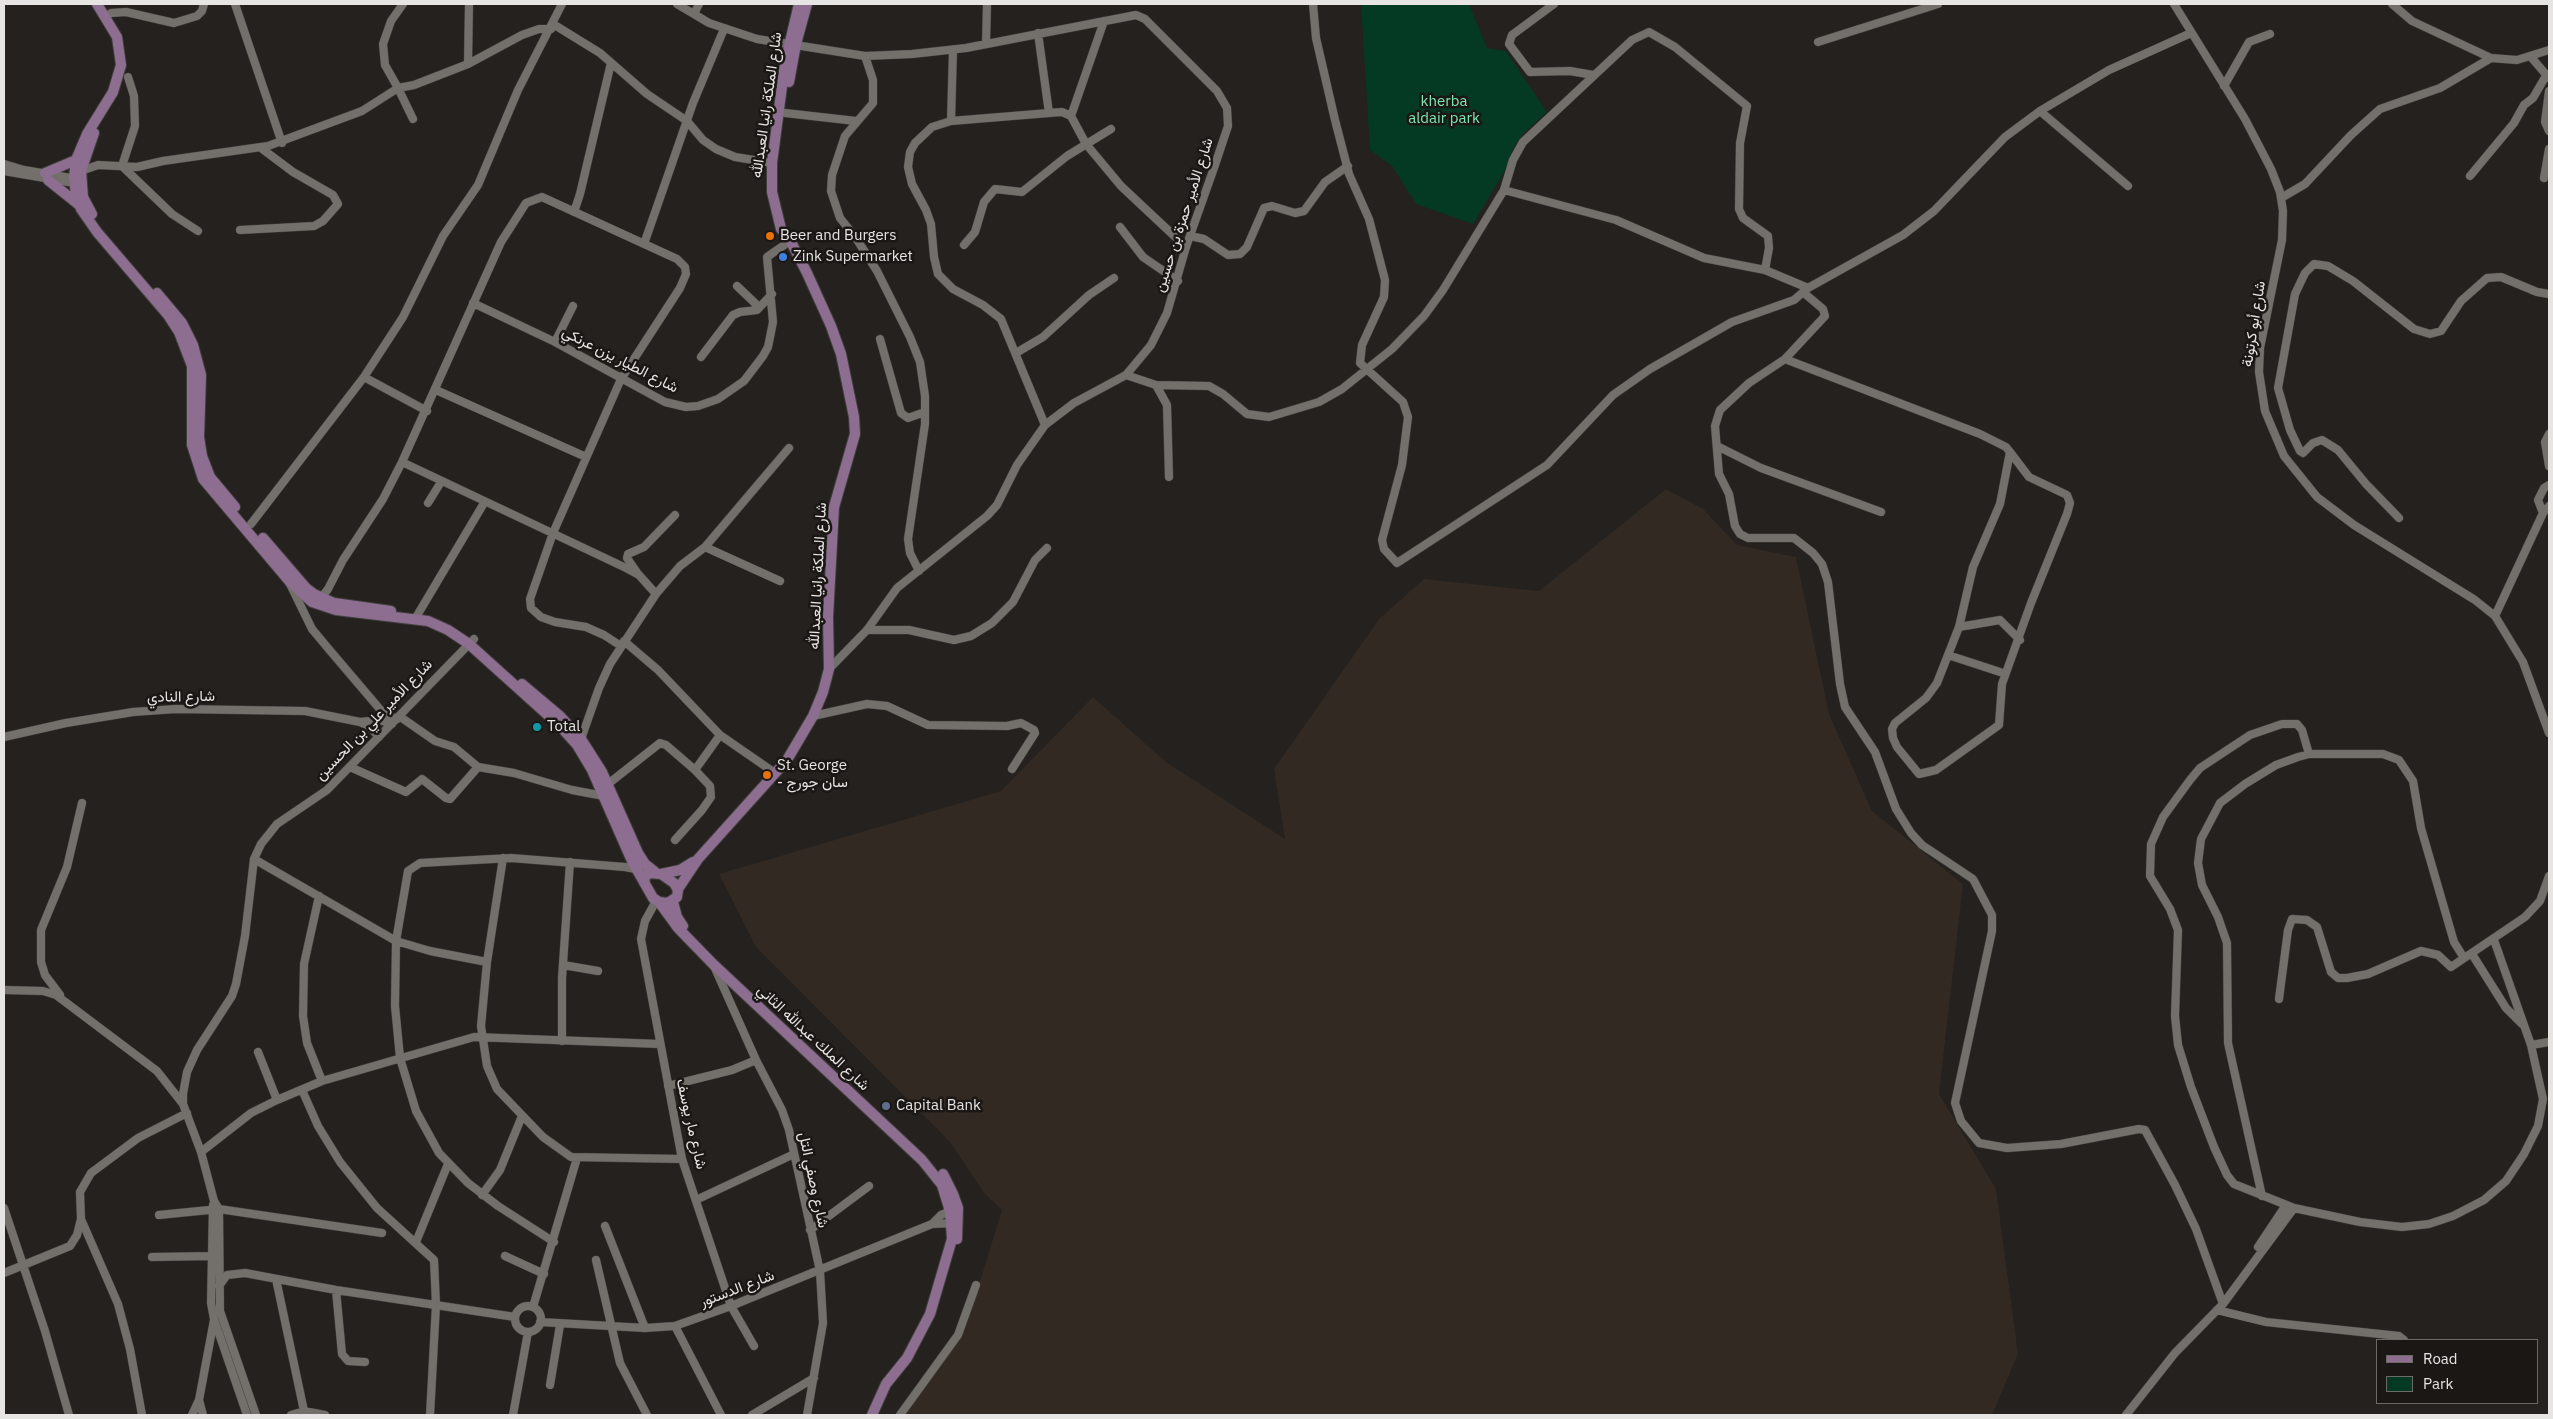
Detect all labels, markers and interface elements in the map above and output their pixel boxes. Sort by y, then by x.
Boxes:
street label: شارع الملكة رانيا العبدالله [748,31,786,179]
park label: kherba aldair park [1408,93,1480,128]
street label: شارع الأمير حمزة بن حسين [1151,136,1217,294]
place label: Beer and Burgers [780,227,896,245]
marker: Beer and Burgers [764,230,776,242]
place label: Zink Supermarket [793,248,913,266]
marker: Zink Supermarket [777,251,789,263]
street label: شارع أبو كرتونة [2238,280,2270,368]
street label: شارع الطيار يزن عرنكي [559,323,681,397]
street label: شارع الملكة رانيا العبدالله [805,502,831,650]
street label: شارع الأمير علي بن الحسين [312,656,436,784]
street label: شارع النادي [147,687,215,707]
place label: Total [547,718,580,736]
marker: Total [531,721,543,733]
place label: St. George - سان جورج [777,757,848,792]
marker: St. George - سان جورج [761,769,773,781]
street label: شارع الملك عبدالله الثاني [753,981,873,1095]
street label: شارع مار يوسف [672,1077,710,1171]
place label: Capital Bank [896,1097,981,1115]
marker: Capital Bank [880,1100,892,1112]
street label: شارع وصفي التل [794,1131,832,1229]
street label: شارع الدستور [697,1267,777,1311]
legend [2376,1339,2538,1404]
text: Road [2423,1349,2458,1368]
text: Park [2423,1374,2453,1393]

